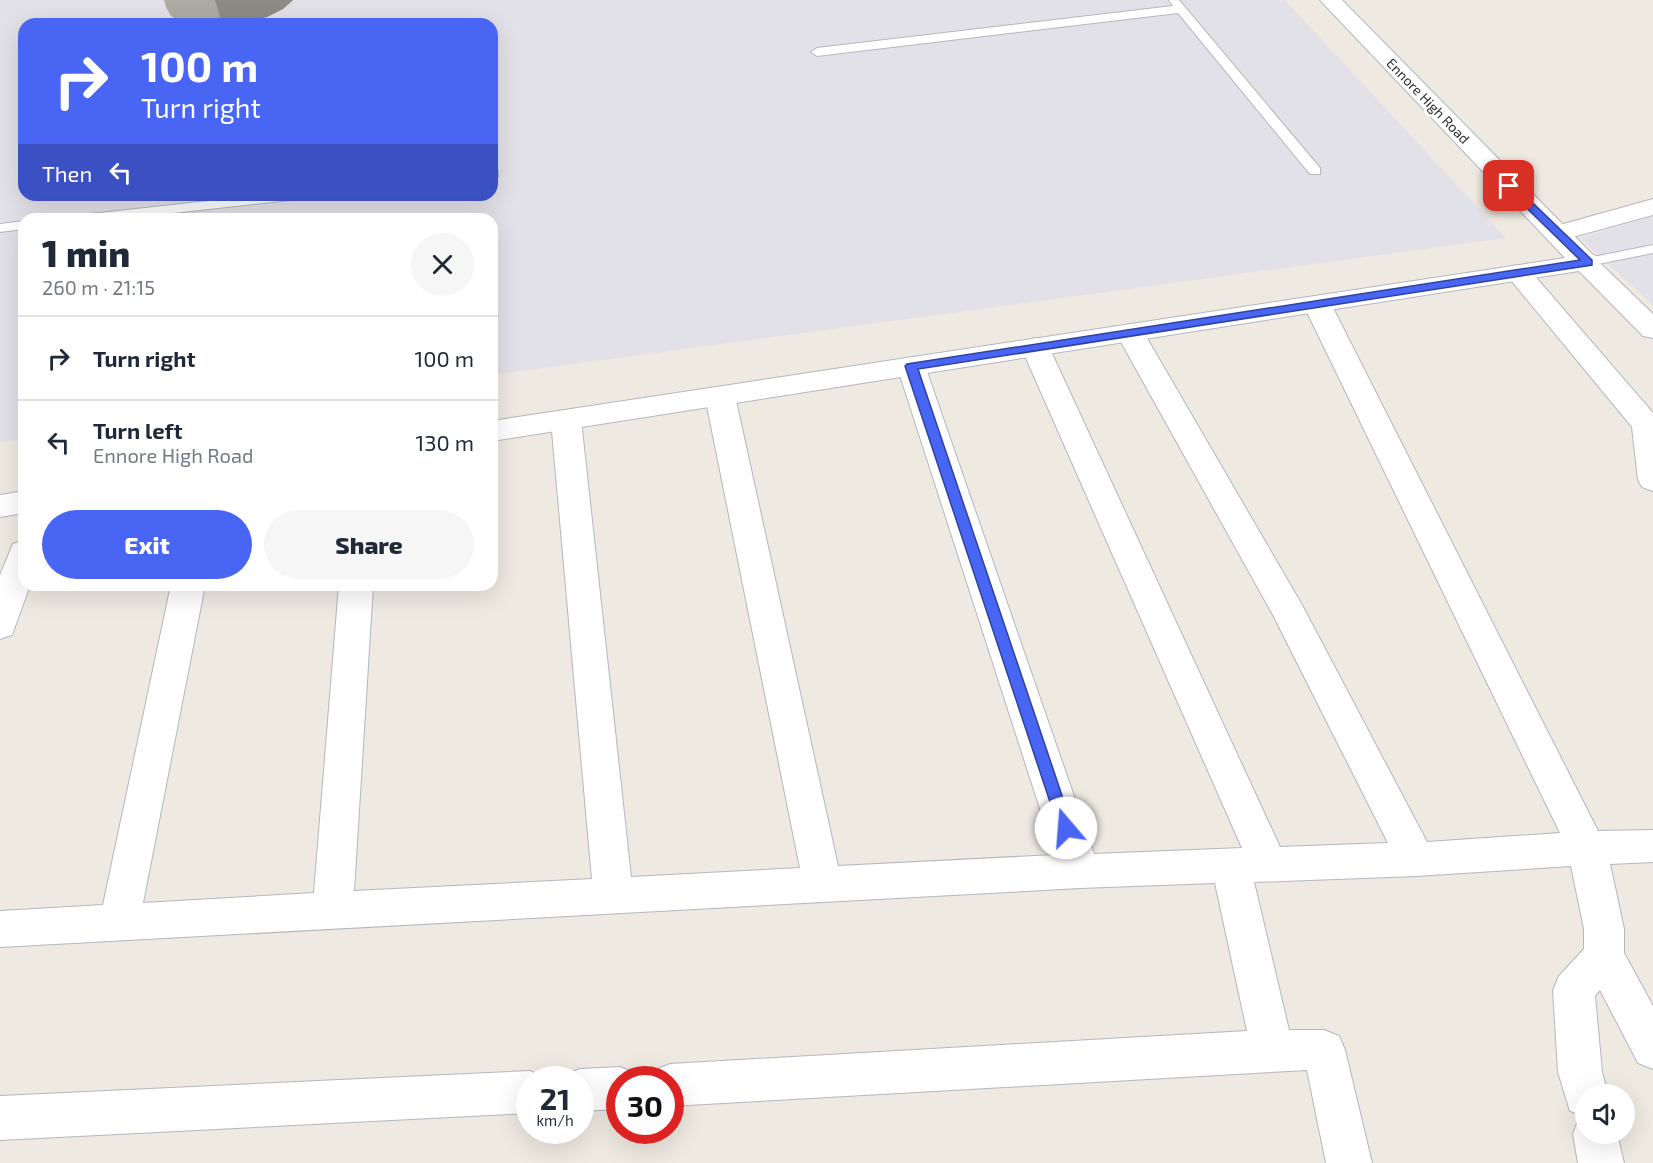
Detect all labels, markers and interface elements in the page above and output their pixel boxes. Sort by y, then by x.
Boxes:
text: 100 m [141,40,258,90]
icon: right [42,42,120,120]
street label: Ennore High Road [1383,54,1473,147]
text: Turn right [141,91,261,123]
icon: left [104,156,137,189]
text: Then [42,160,92,186]
pin [1483,160,1534,211]
icon: arrive [1492,169,1525,202]
text: 1 min [42,231,130,274]
button: close [411,233,474,296]
text: 260 m · 21:15 [42,275,155,299]
icon: right [42,342,75,375]
text: Turn right [93,345,195,371]
text: 100 m [415,345,474,371]
text: Turn left [93,417,182,443]
icon: left [42,426,75,459]
text: 130 m [416,429,474,455]
text: Ennore High Road [93,443,253,467]
button: Exit [42,510,252,579]
button: Share [264,510,474,579]
position arrow [1034,796,1098,860]
speed limit sign: 30 [606,1066,684,1144]
text: 21 [540,1080,570,1116]
map controls [1575,1084,1635,1144]
button: sound [1575,1084,1635,1144]
text: km/h [536,1111,574,1129]

